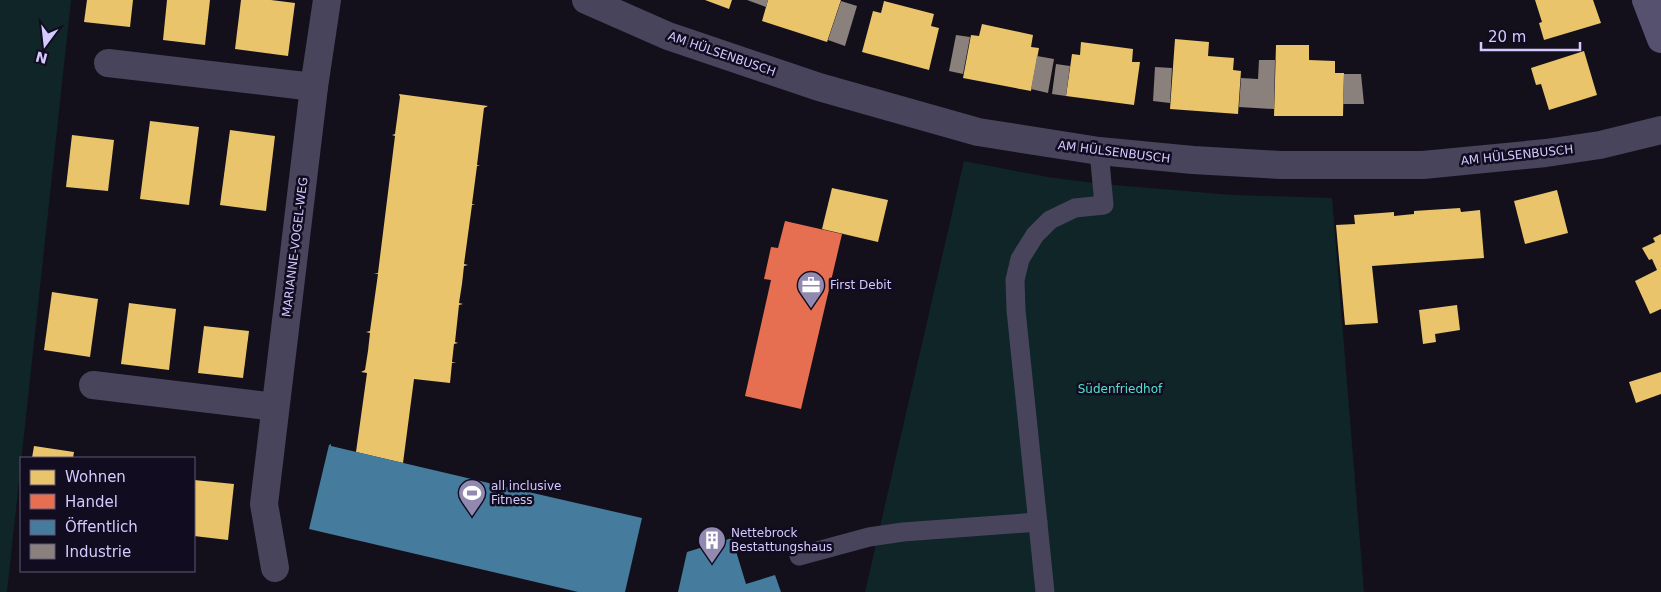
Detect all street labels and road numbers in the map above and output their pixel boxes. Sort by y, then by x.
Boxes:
street label: AM HÜLSENBUSCH [666,27,778,79]
street label: AM HÜLSENBUSCH [1057,136,1171,166]
street label: AM HÜLSENBUSCH [1460,140,1574,168]
street label: MARIANNE-VOGEL-WEG [279,176,311,318]

